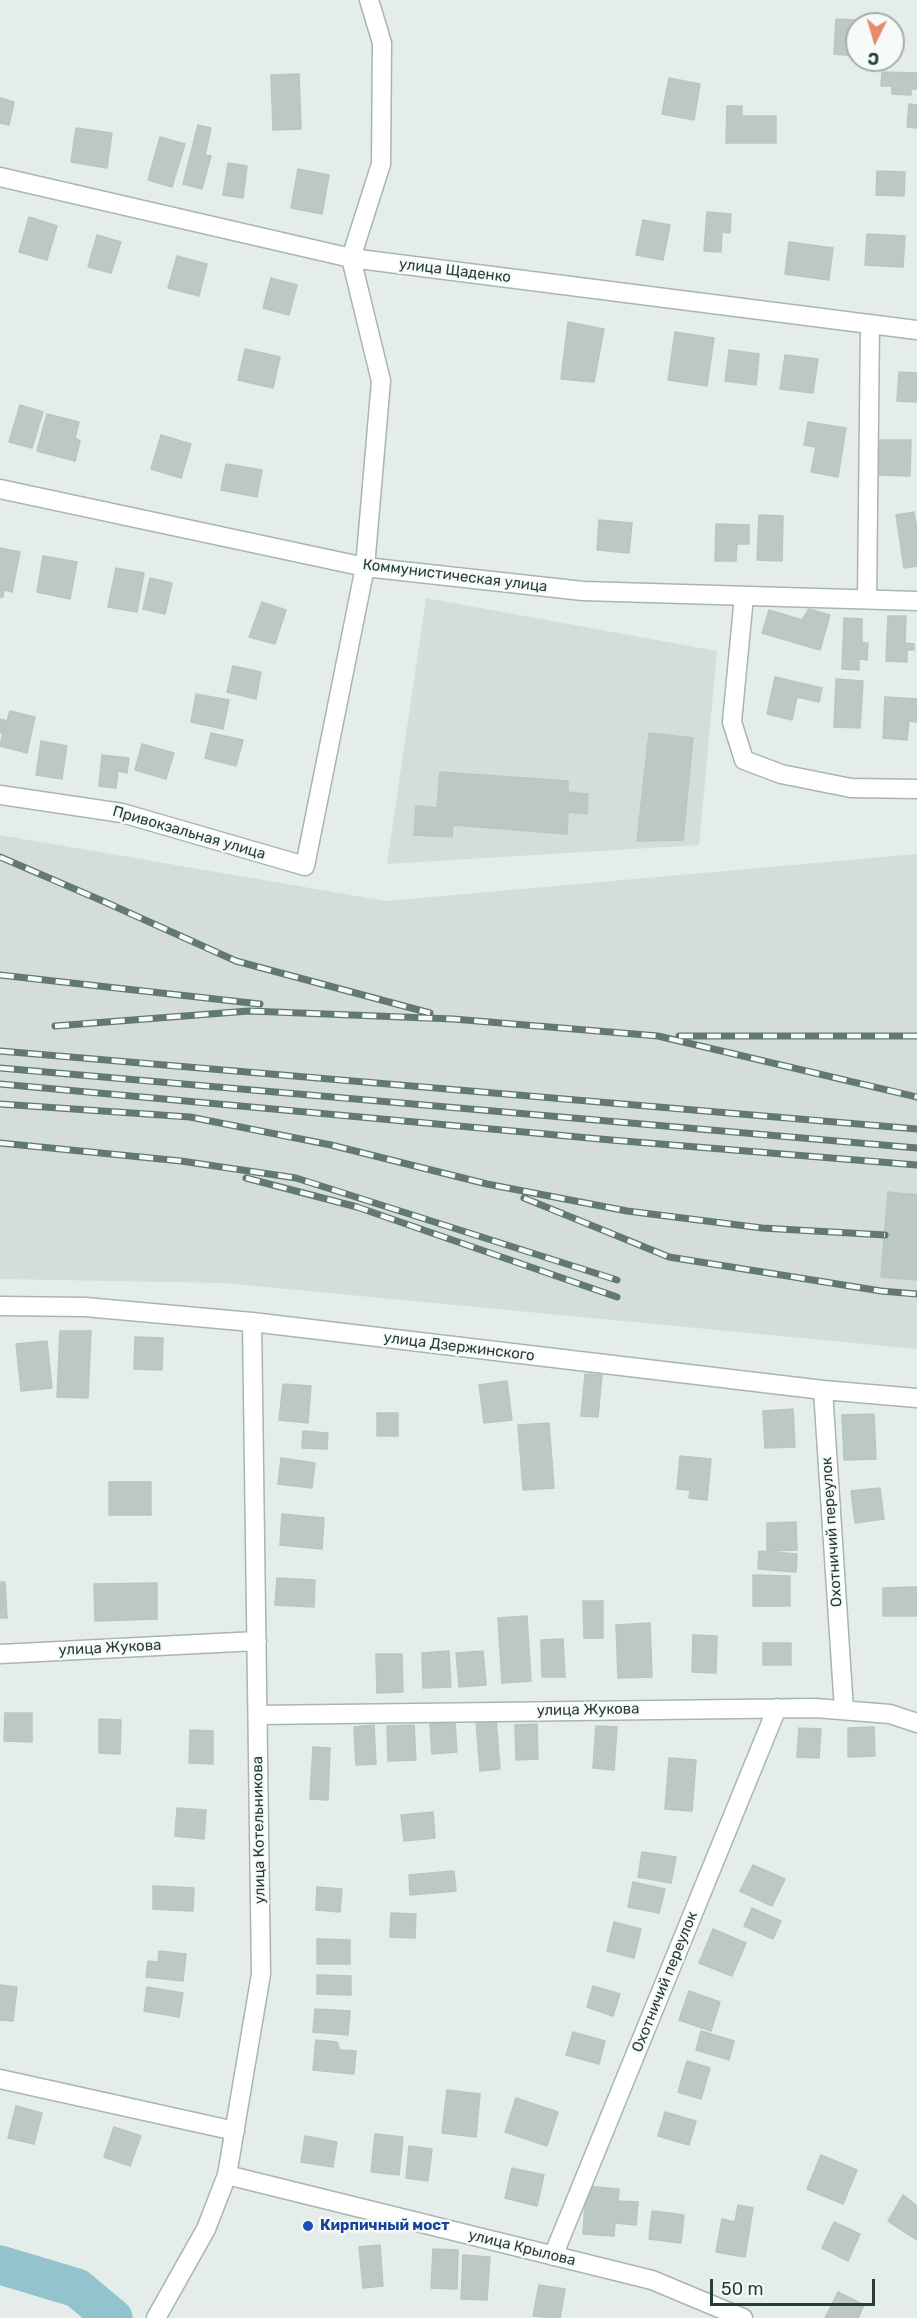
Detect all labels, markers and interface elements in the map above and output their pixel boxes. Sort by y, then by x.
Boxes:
north arrow [845,12,905,72]
text: С [867,48,880,68]
street label: улица Щаденко [398,255,512,287]
street label: Коммунистическая улица [362,556,548,596]
street label: Привокзальная улица [110,803,268,863]
street label: улица Дзержинского [382,1329,536,1365]
street label: Охотничий переулок [818,1456,846,1608]
street label: улица Жукова [58,1636,162,1660]
street label: улица Жукова [536,1700,640,1720]
street label: улица Котельникова [249,1756,269,1904]
street label: Охотничий переулок [628,1909,702,2055]
place label: Кирпичный мост [320,2217,449,2235]
marker: Кирпичный мост [301,2219,315,2233]
street label: улица Крылова [466,2226,578,2270]
scale bar [713,2267,878,2305]
text: 50 m [721,2278,764,2300]

